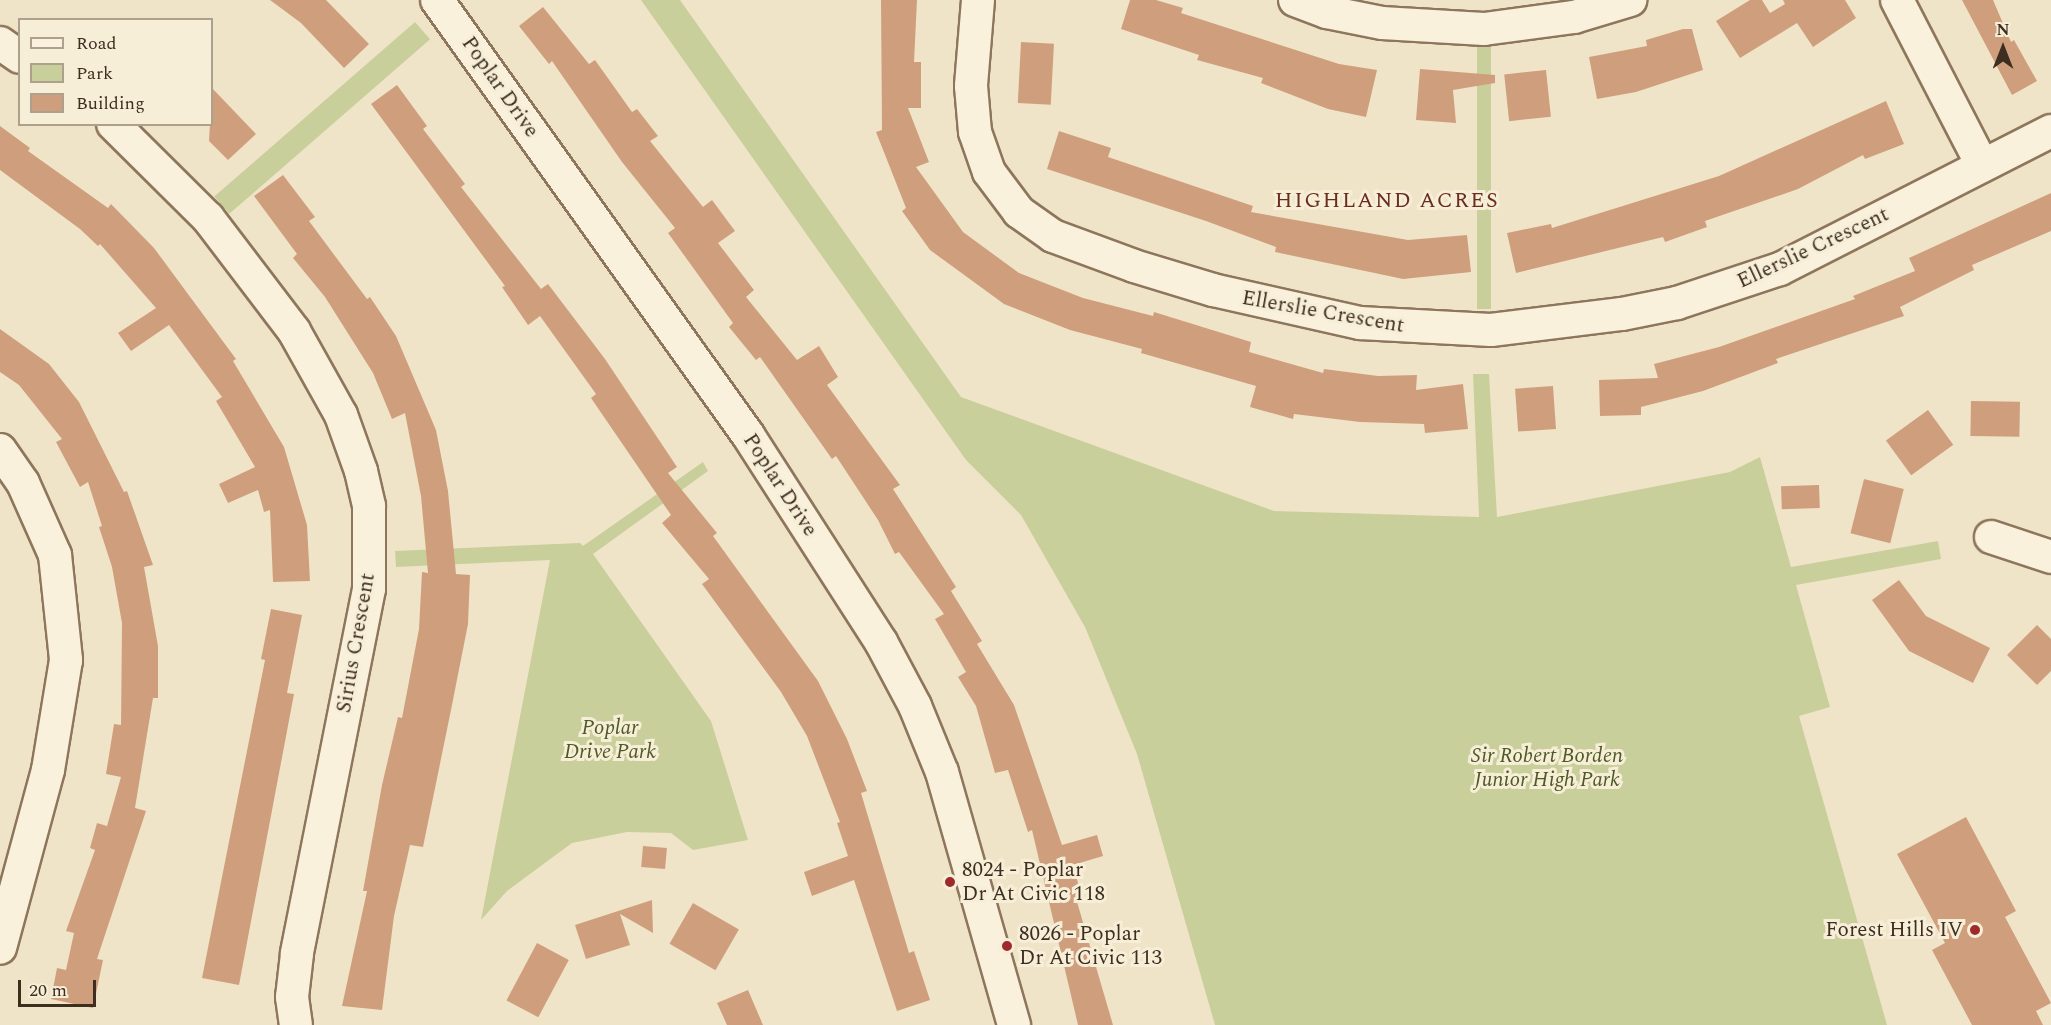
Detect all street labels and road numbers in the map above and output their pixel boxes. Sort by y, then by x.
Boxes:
street label: Poplar Drive [456,32,544,142]
street label: Ellerslie Crescent [1733,202,1893,294]
street label: Ellerslie Crescent [1240,285,1406,339]
street label: Poplar Drive [737,429,823,541]
street label: Sirius Crescent [331,571,381,715]

